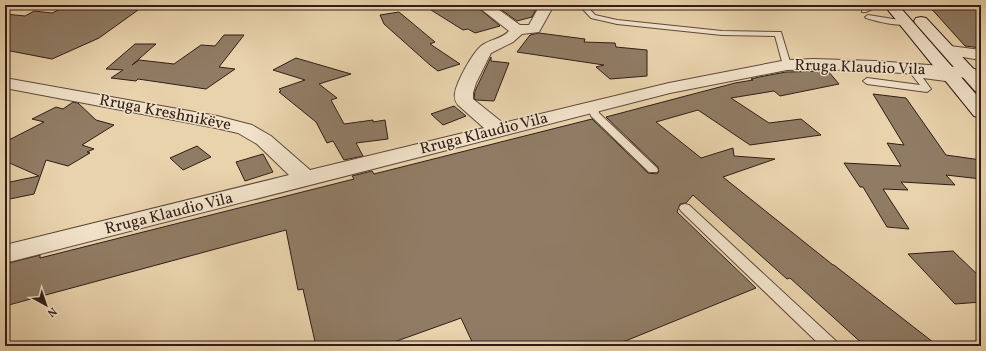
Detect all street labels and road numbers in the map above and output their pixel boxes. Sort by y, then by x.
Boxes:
street label: Rruga Klaudio Vila [794,55,926,81]
street label: Rruga Kreshnikëve [97,89,233,137]
street label: Rruga Klaudio Vila [418,107,550,161]
street label: Rruga Klaudio Vila [103,187,235,241]

